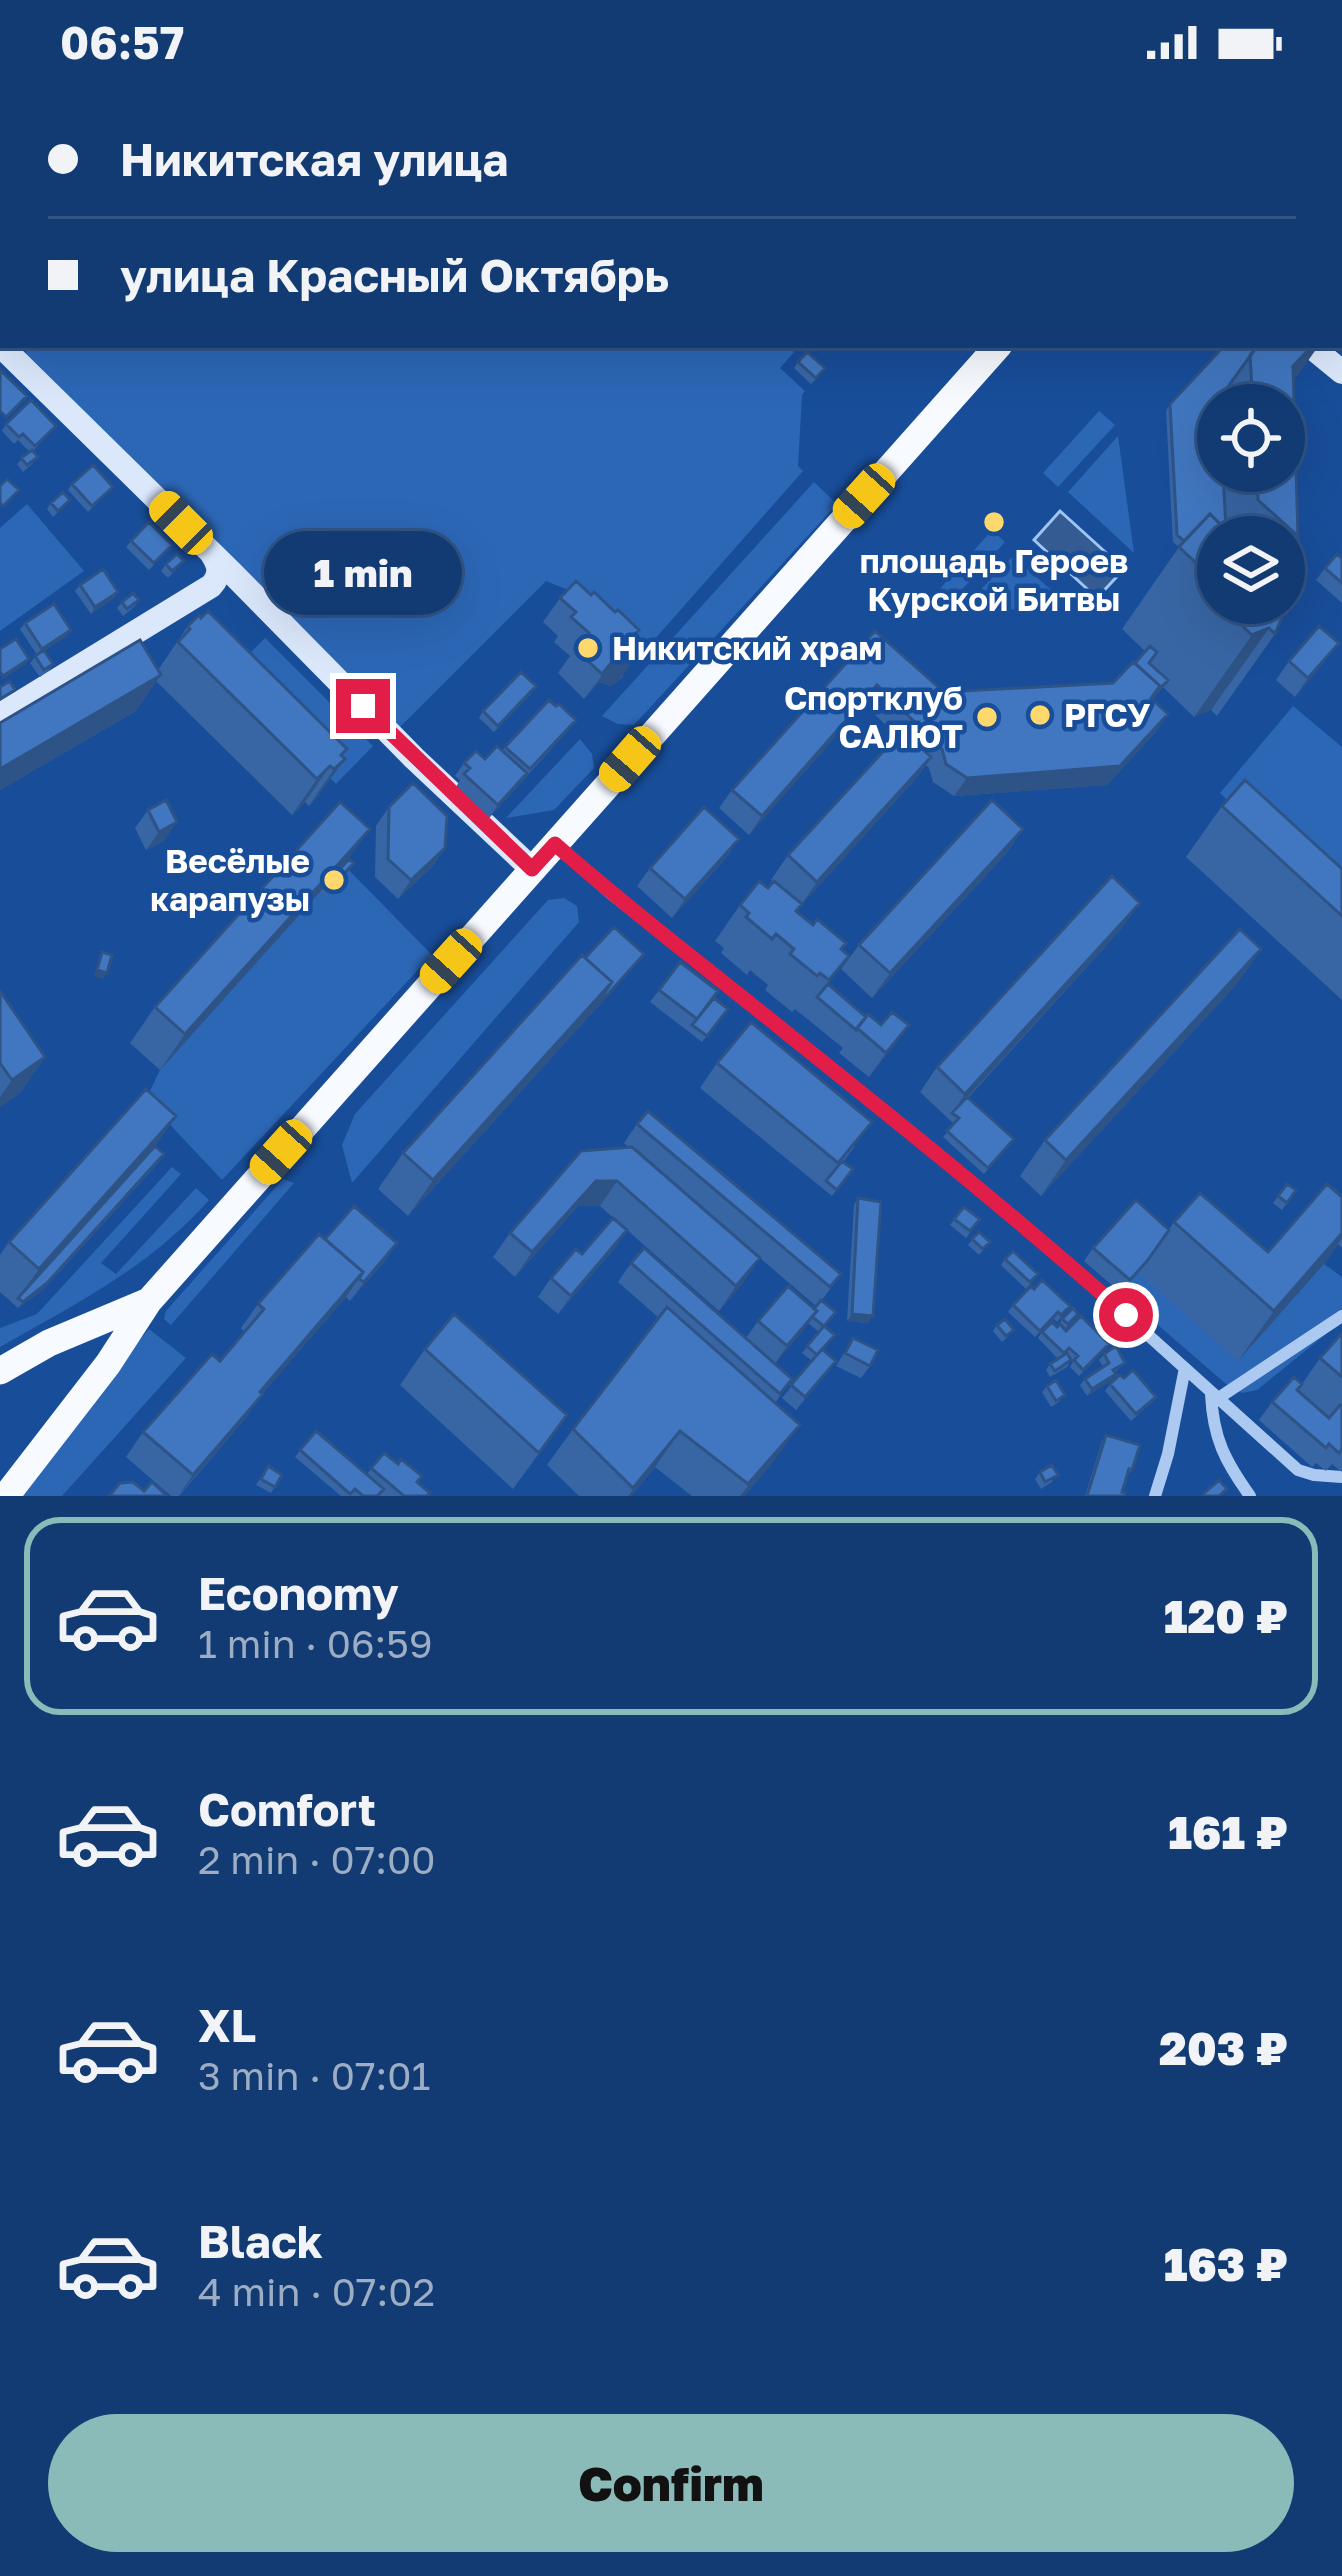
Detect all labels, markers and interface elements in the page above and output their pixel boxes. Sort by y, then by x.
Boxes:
text: 06:57 [60,15,184,69]
text: Никитская улица [120,132,508,186]
text: улица Красный Октябрь [120,248,669,302]
map controls [1197,384,1305,624]
button: locate [1197,384,1305,492]
car [827,457,901,535]
car [143,485,219,561]
marker: площадь Героев Курской Битвы [981,509,1007,535]
button: layers [1197,516,1305,624]
callout: 1 min [264,532,462,616]
place label: площадь Героев Курской Битвы [860,541,1128,618]
text: 1 min [313,549,413,596]
place label: Никитский храм [612,628,882,667]
marker: Никитский храм [575,635,601,661]
place label: Спортклуб САЛЮТ [784,678,963,755]
route end [336,679,390,733]
place label: РГСУ [1064,695,1151,734]
marker: РГСУ [1027,702,1053,728]
marker: Спортклуб САЛЮТ [974,704,1000,730]
car [593,720,667,798]
place label: Весёлые карапузы [150,841,310,918]
marker: Весёлые карапузы [321,867,347,893]
car [414,922,488,1000]
car [244,1113,318,1191]
route start [1099,1288,1153,1342]
icon: car [54,1562,162,1670]
text: Economy [198,1566,399,1620]
text: 120 ₽ [1164,1589,1288,1643]
text: 1 min · 06:59 [198,1620,433,1667]
icon: car [54,1778,162,1886]
text: Comfort [198,1782,376,1836]
text: 161 ₽ [1168,1805,1288,1859]
text: 2 min · 07:00 [198,1836,435,1883]
icon: car [54,1994,162,2102]
text: XL [198,1998,256,2052]
text: 203 ₽ [1159,2021,1288,2075]
text: 3 min · 07:01 [198,2052,430,2099]
icon: car [54,2210,162,2318]
text: Black [198,2214,323,2268]
text: 163 ₽ [1164,2237,1288,2291]
text: 4 min · 07:02 [198,2268,435,2315]
button: Confirm [48,2414,1294,2552]

